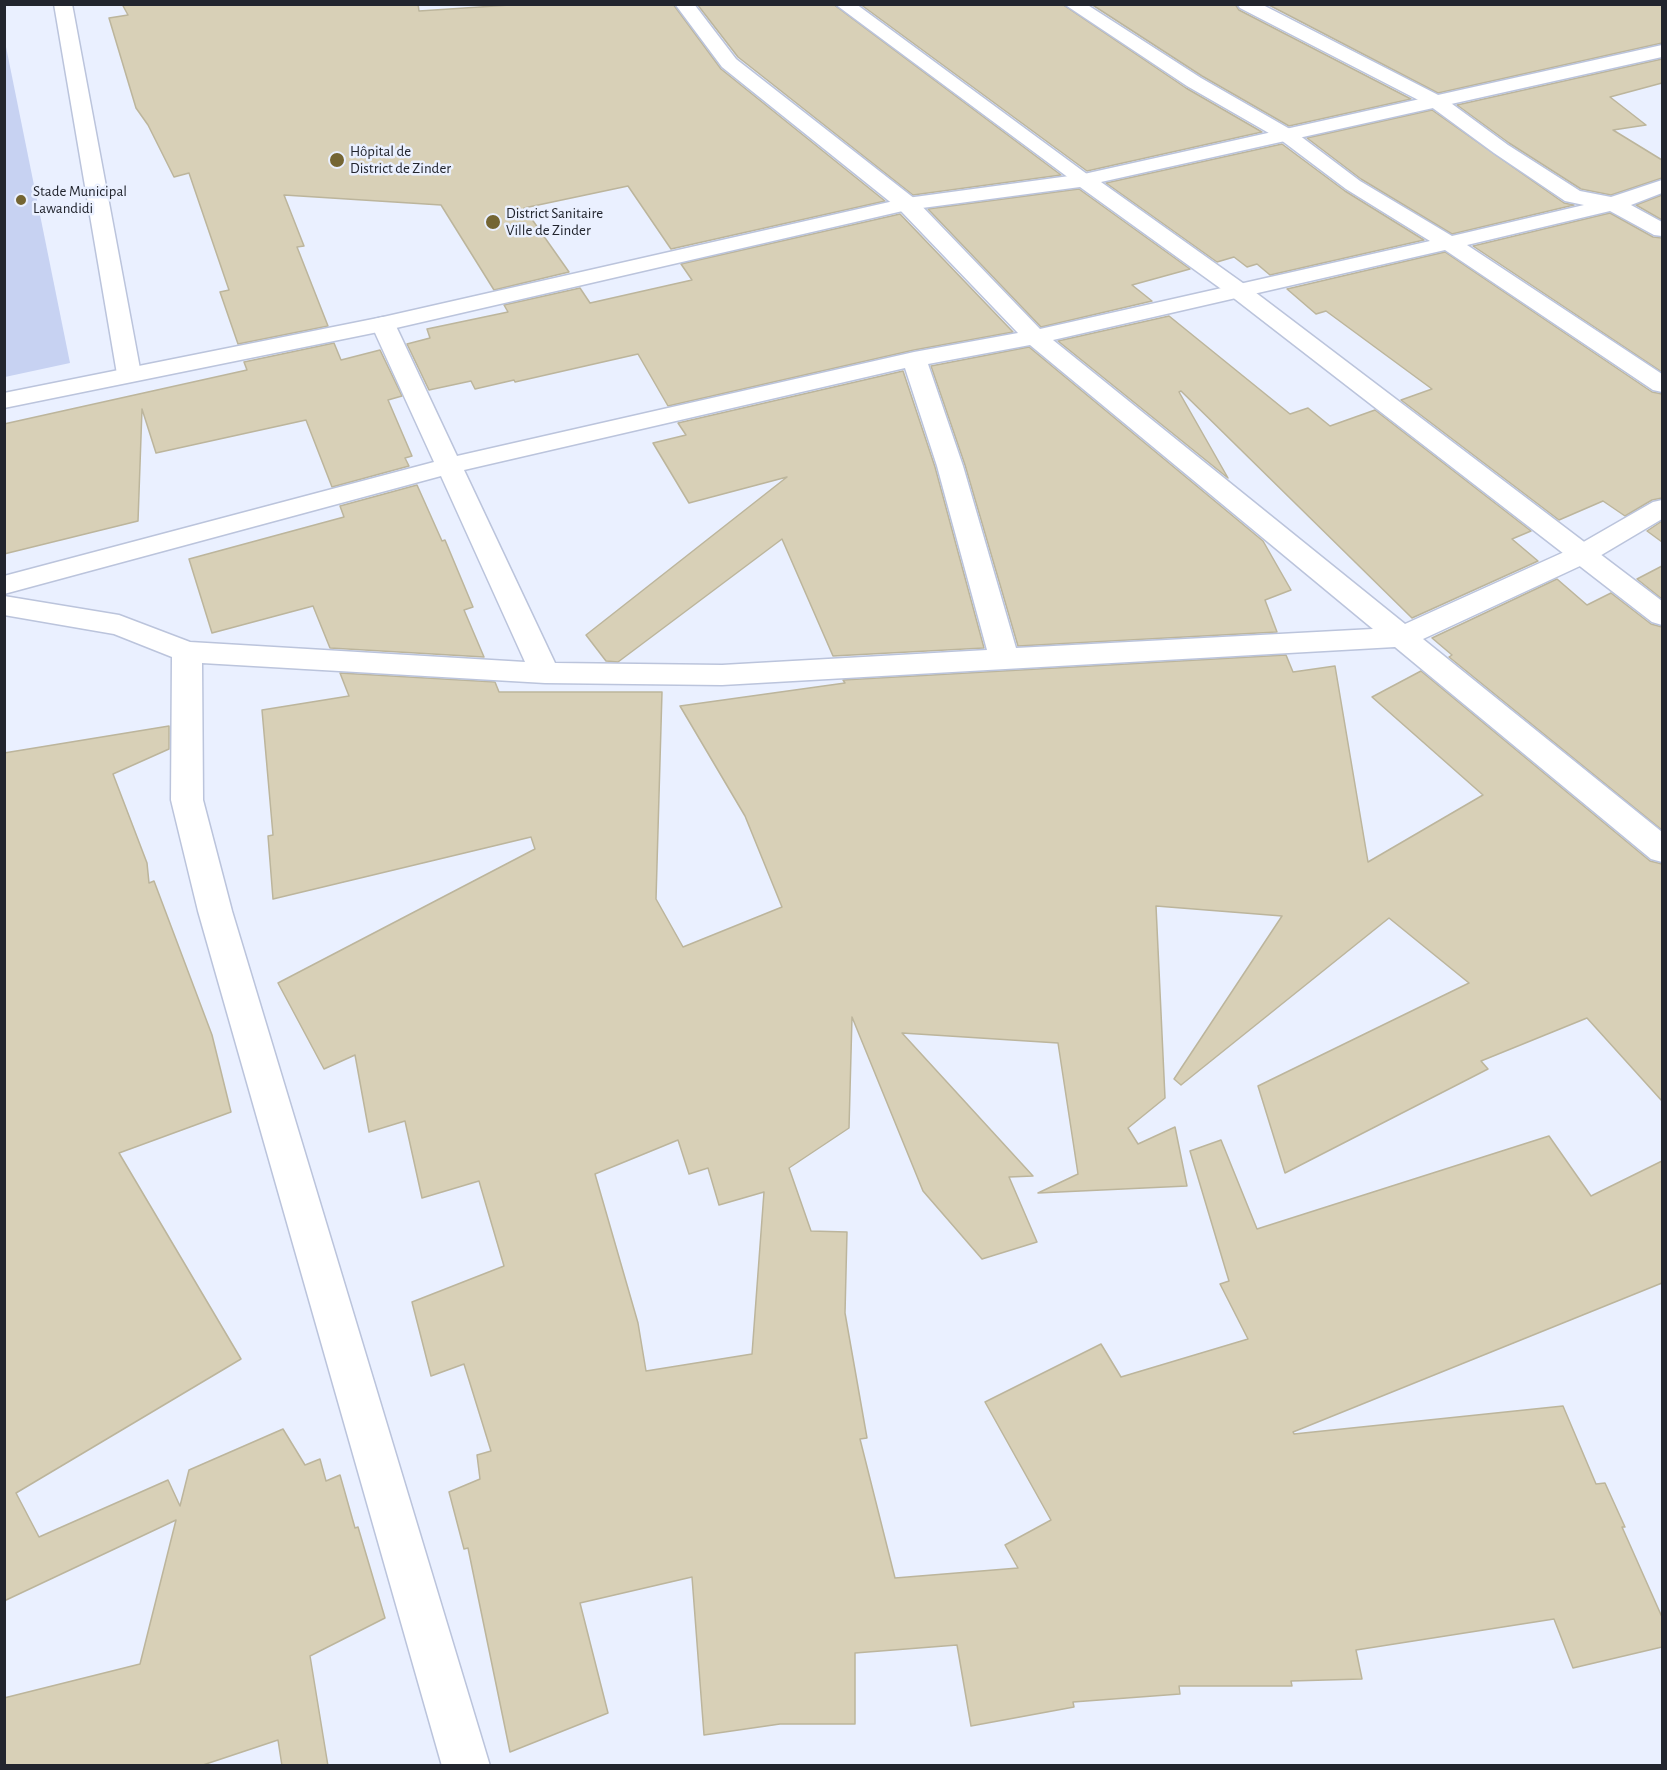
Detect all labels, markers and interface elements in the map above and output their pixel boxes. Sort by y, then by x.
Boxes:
place label: Hôpital de District de Zinder [350,142,451,177]
marker: Hôpital de District de Zinder [328,151,346,169]
place label: Stade Municipal Lawandidi [33,182,127,217]
marker: Stade Municipal Lawandidi [14,193,28,207]
place label: District Sanitaire Ville de Zinder [506,204,603,239]
marker: District Sanitaire Ville de Zinder [484,213,502,231]

